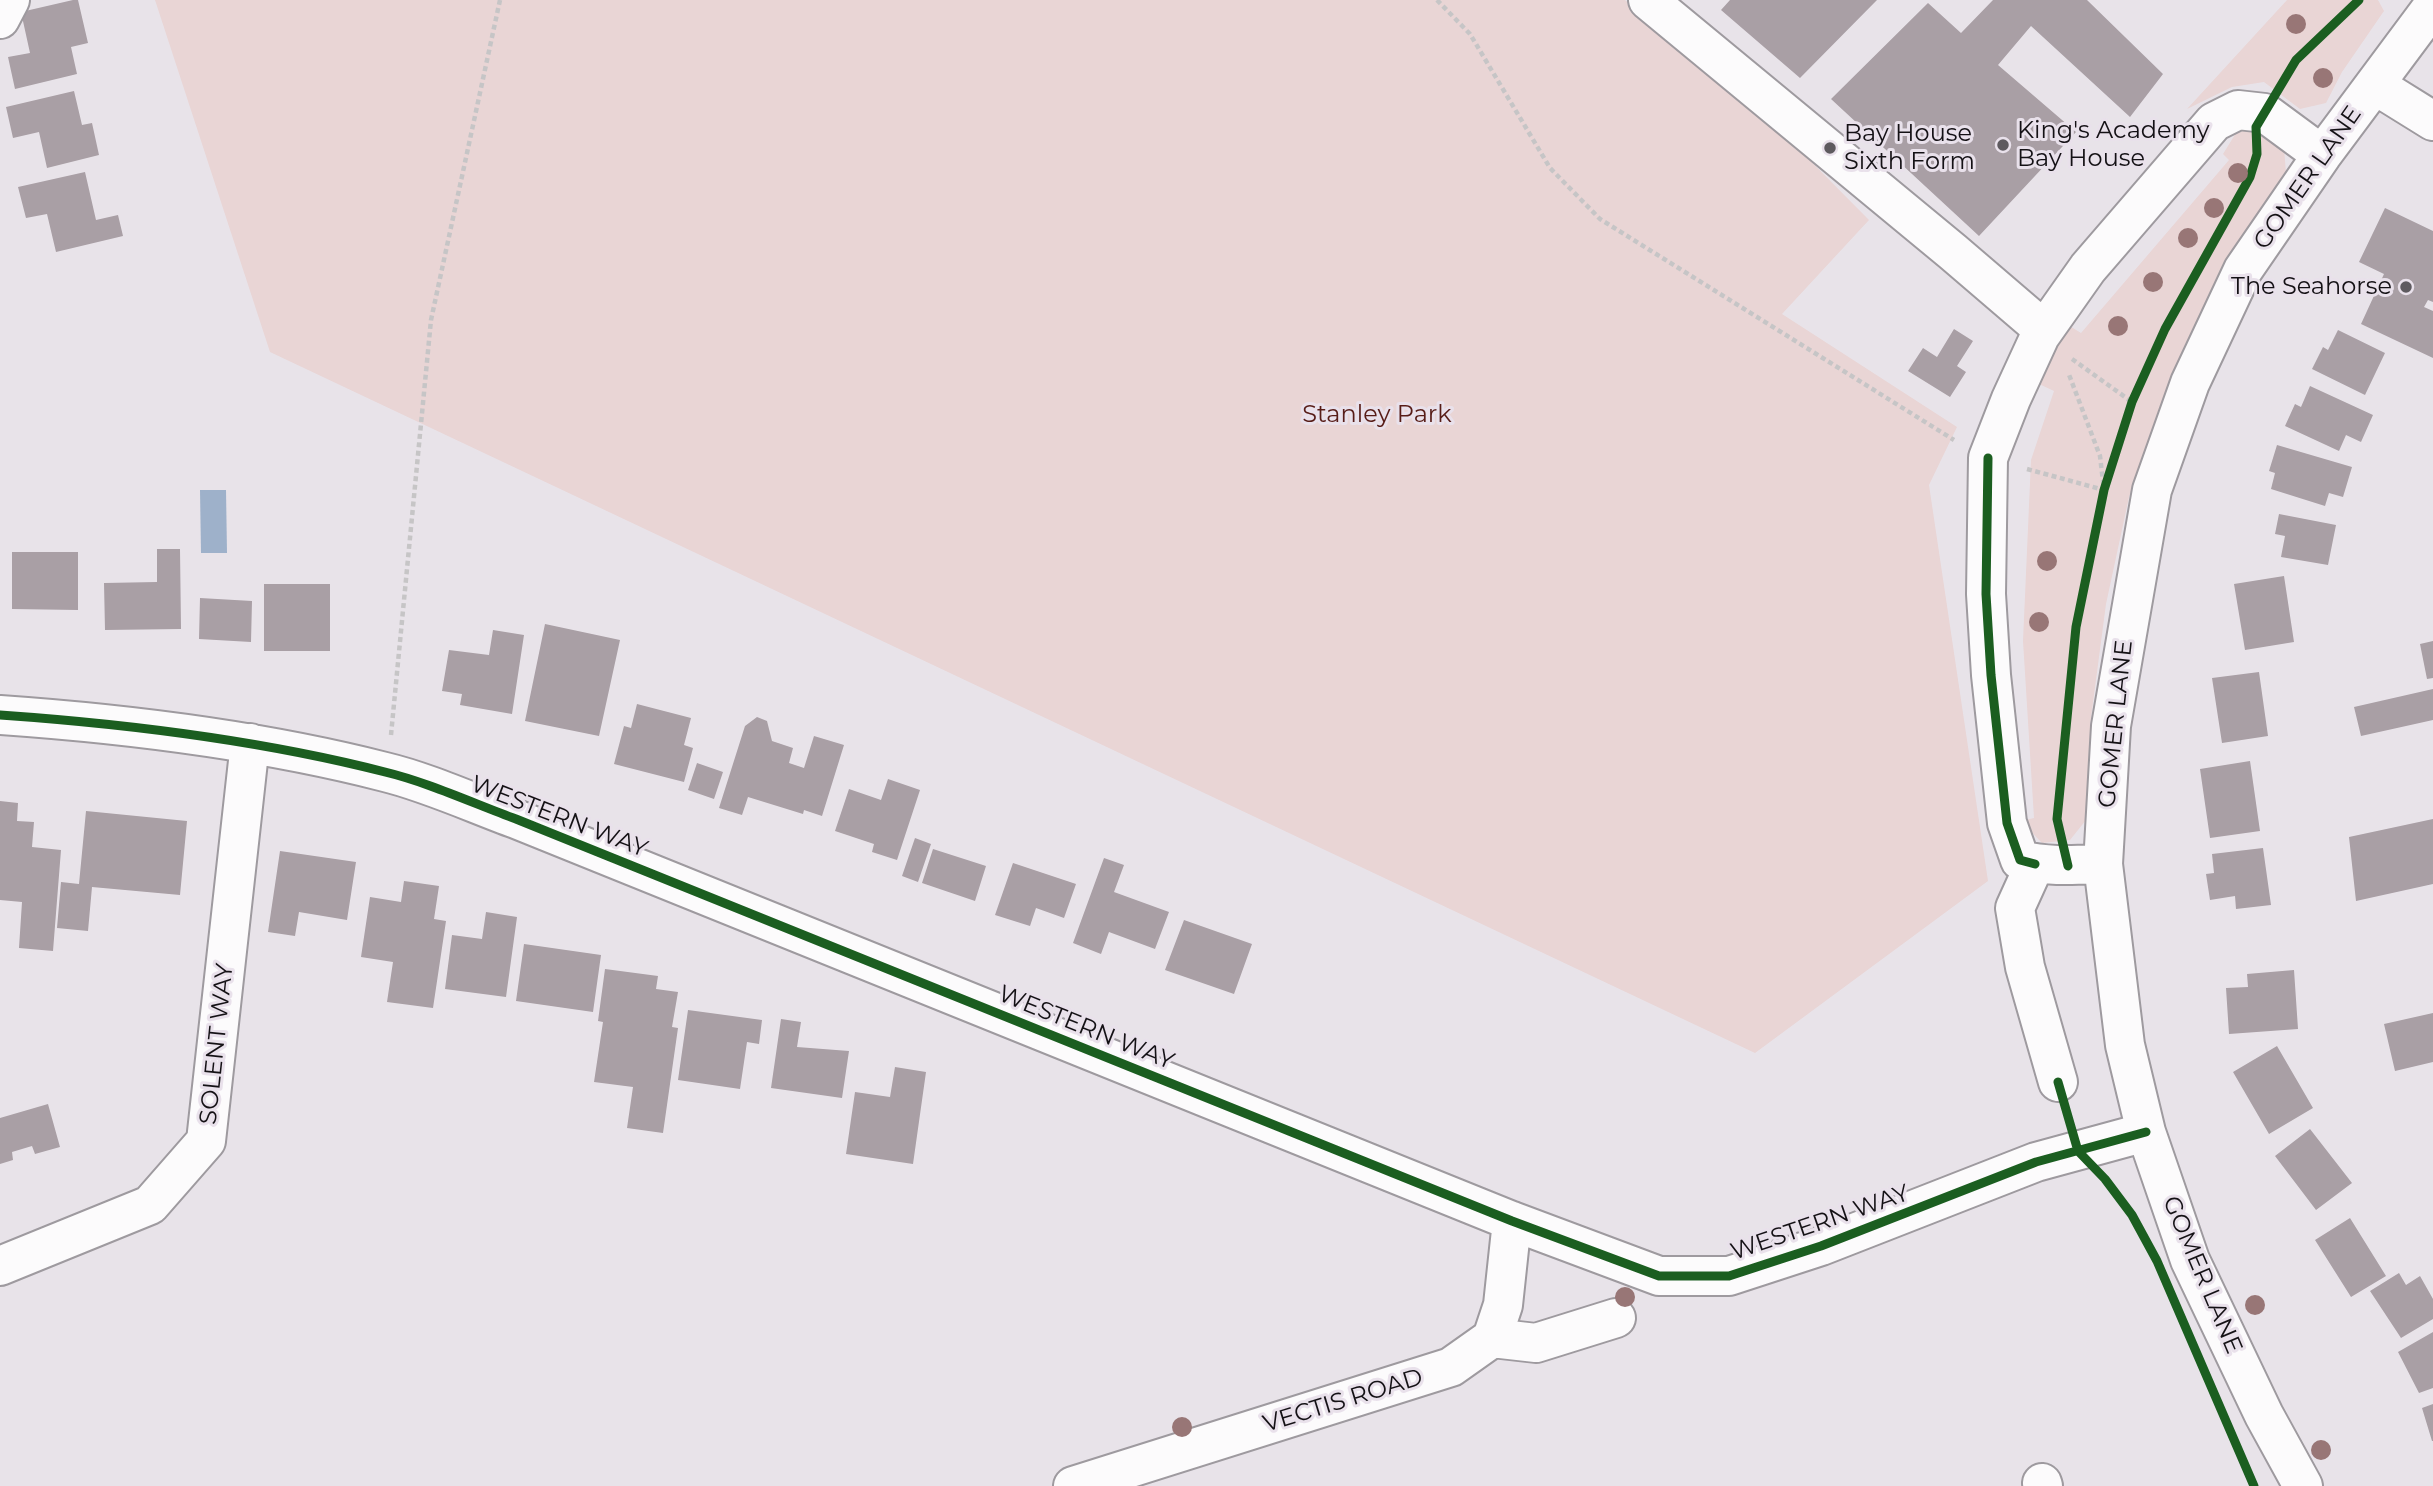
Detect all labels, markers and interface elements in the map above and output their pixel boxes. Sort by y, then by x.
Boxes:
street label: GOMER LANE [2248,101,2368,255]
place label: King's Academy Bay House [2017,117,2210,173]
place label: Bay House Sixth Form [1844,120,1975,176]
marker: King's Academy Bay House [1995,137,2011,153]
marker: Bay House Sixth Form [1822,140,1838,156]
place label: The Seahorse [2231,273,2392,301]
marker: The Seahorse [2398,279,2414,295]
park label: Stanley Park [1302,401,1452,429]
street label: GOMER LANE [2093,639,2139,809]
street label: WESTERN WAY [467,770,651,864]
street label: SOLENT WAY [194,962,240,1126]
street label: WESTERN WAY [994,980,1178,1076]
street label: WESTERN WAY [1727,1179,1913,1267]
street label: GOMER LANE [2156,1192,2248,1358]
street label: VECTIS ROAD [1260,1363,1426,1439]

